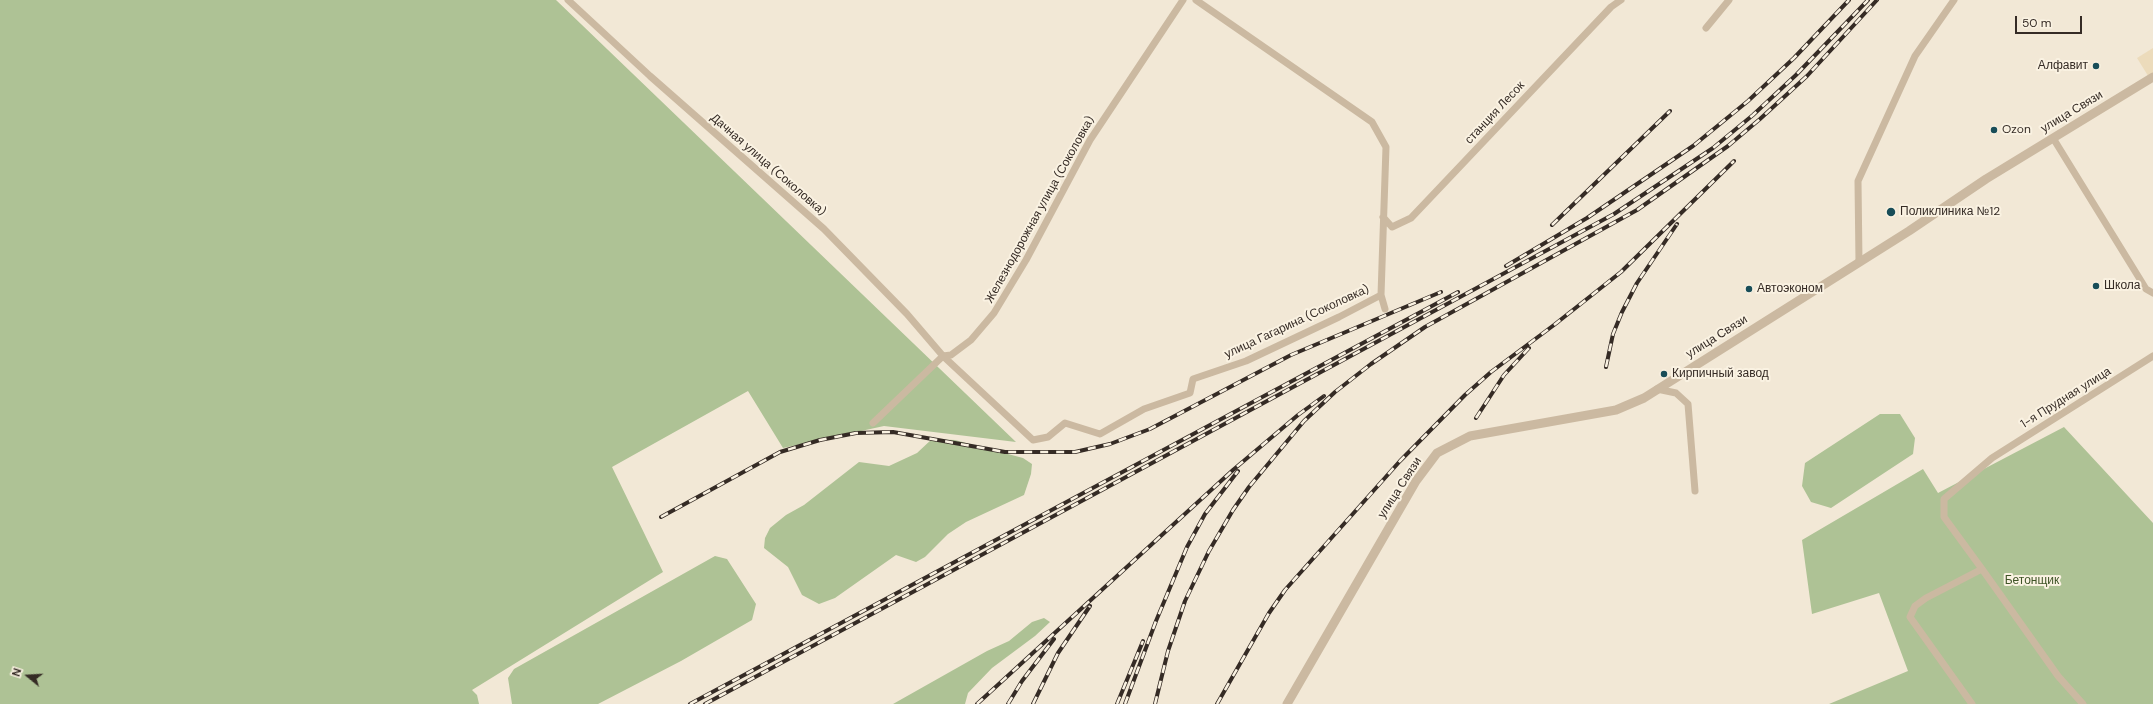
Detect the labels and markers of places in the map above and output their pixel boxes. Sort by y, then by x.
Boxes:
place label: Алфавит [2038,59,2088,73]
marker: Алфавит [2091,61,2101,71]
place label: Ozon [2002,123,2031,137]
marker: Ozon [1989,125,1999,135]
place label: Поликлиника №12 [1900,205,2000,219]
marker: Поликлиника №12 [1885,206,1897,218]
place label: Школа [2104,279,2140,293]
marker: Школа [2091,281,2101,291]
place label: Автоэконом [1757,282,1823,296]
marker: Автоэконом [1744,284,1754,294]
place label: Кирпичный завод [1672,367,1769,381]
marker: Кирпичный завод [1659,369,1669,379]

